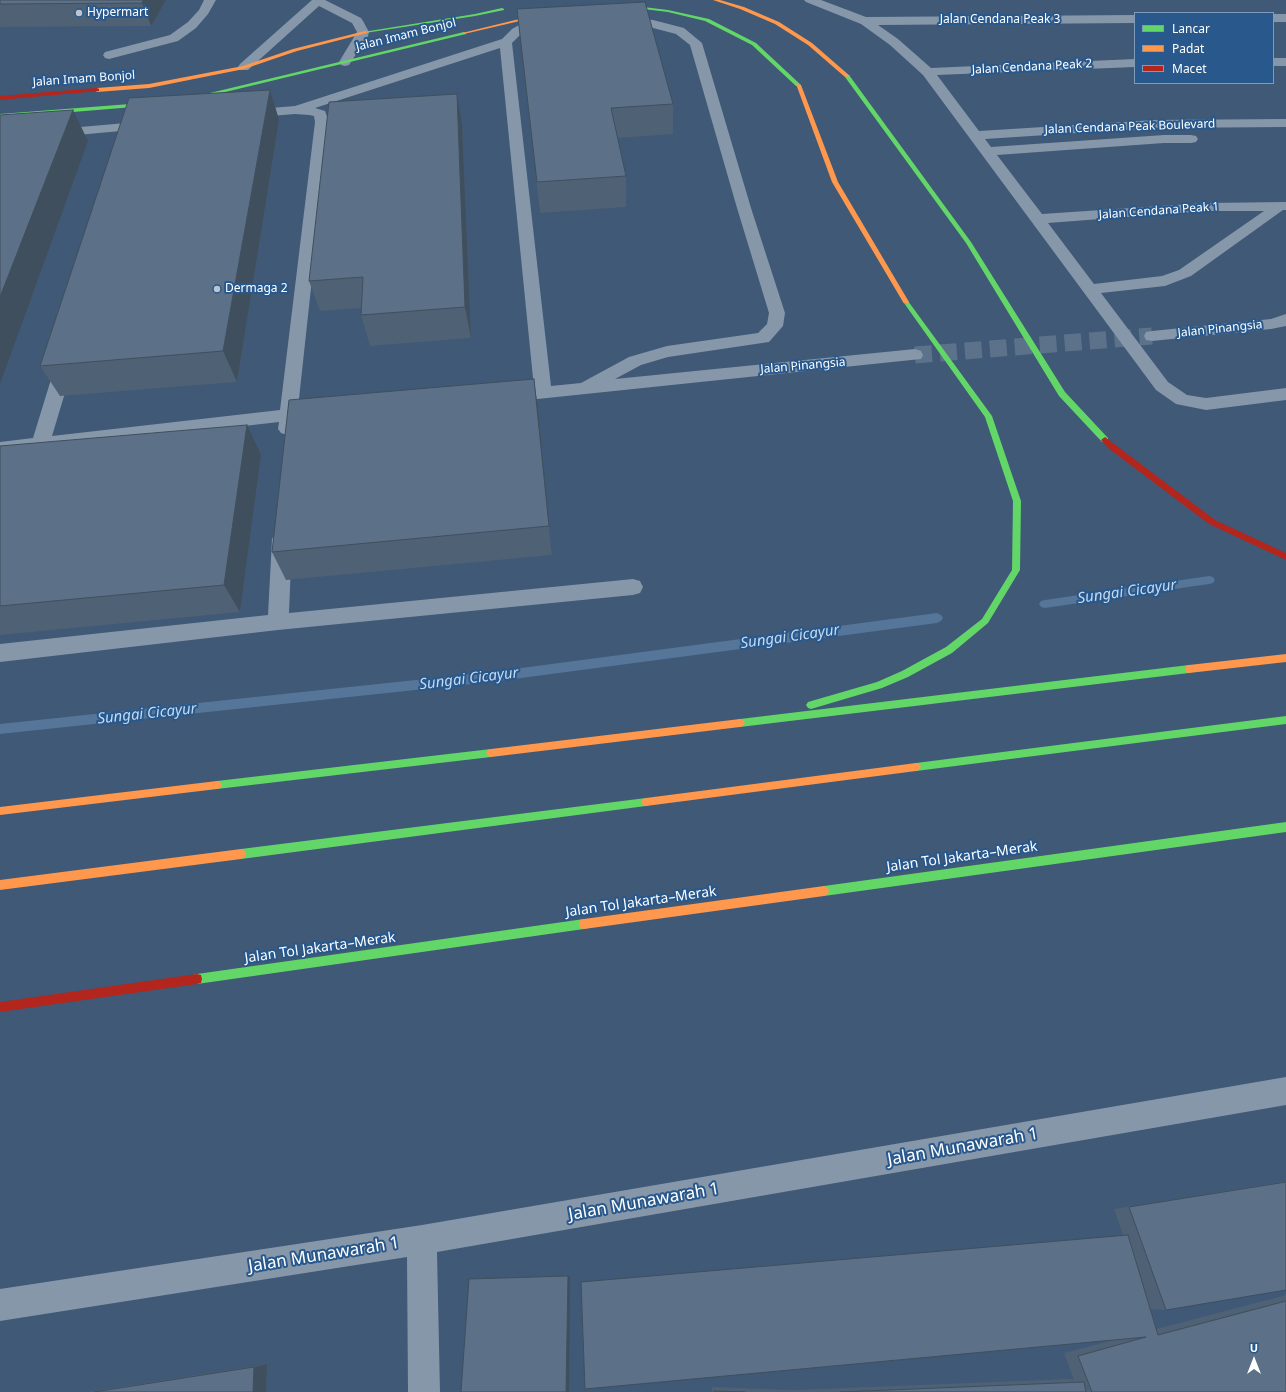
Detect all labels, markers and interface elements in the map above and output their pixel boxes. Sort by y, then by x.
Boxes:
place label: Hypermart [87,6,148,20]
marker: Hypermart [74,8,84,18]
legend [1134,12,1274,84]
street label: Jalan Cendana Peak 3 [940,13,1060,27]
street label: Jalan Imam Bonjol [354,16,458,54]
text: Lancar [1172,20,1210,37]
text: Padat [1172,40,1204,57]
street label: Jalan Cendana Peak 2 [971,57,1093,77]
text: Macet [1172,60,1206,77]
street label: Jalan Imam Bonjol [32,68,136,90]
street label: Jalan Cendana Peak Boulevard [1044,117,1216,137]
street label: Jalan Cendana Peak 1 [1098,200,1220,222]
place label: Dermaga 2 [225,282,288,296]
marker: Dermaga 2 [212,284,222,294]
street label: Jalan Pinangsia [1177,317,1263,341]
street label: Jalan Pinangsia [760,355,846,377]
water label: Sungai Cicayur [1076,576,1178,608]
water label: Sungai Cicayur [739,621,841,653]
water label: Sungai Cicayur [418,664,520,694]
water label: Sungai Cicayur [97,700,197,728]
street label: Jalan Tol Jakarta–Merak [886,838,1038,876]
street label: Jalan Tol Jakarta–Merak [565,883,717,921]
street label: Jalan Tol Jakarta–Merak [244,929,396,967]
street label: Jalan Munawarah 1 [886,1124,1040,1170]
street label: Jalan Munawarah 1 [567,1179,721,1225]
street label: Jalan Munawarah 1 [247,1233,401,1277]
north arrow [1234,1340,1274,1380]
text: U [1250,1340,1258,1355]

